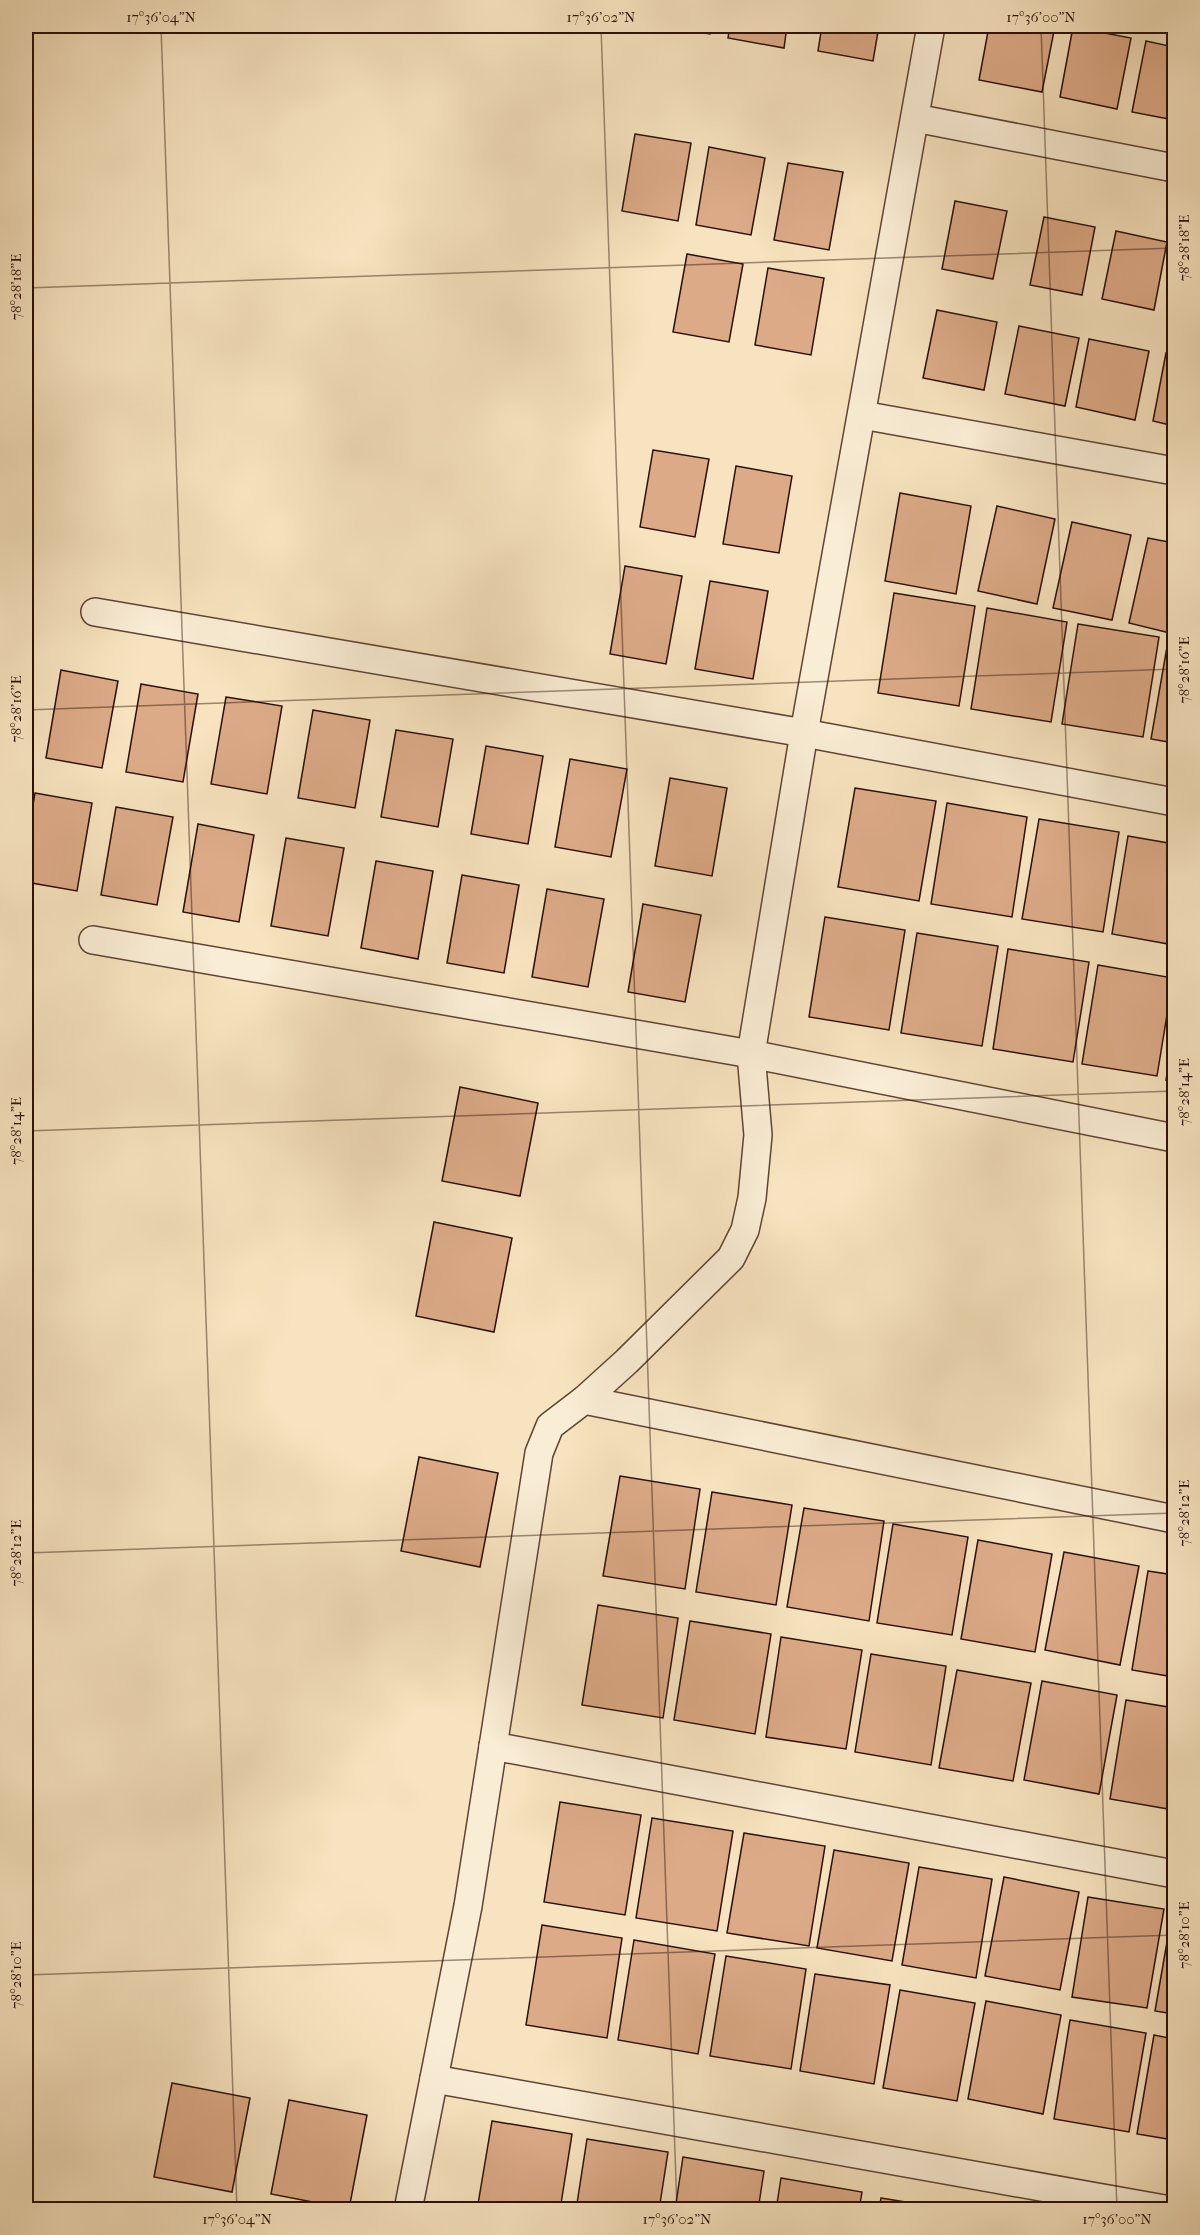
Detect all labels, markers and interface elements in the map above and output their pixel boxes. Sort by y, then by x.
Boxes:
text: 17°36'04"N [126,8,196,26]
text: 17°36'02"N [567,8,636,26]
text: 17°36'00"N [1006,8,1076,26]
text: 78°28'18"E [1175,215,1193,281]
text: 78°28'18"E [7,254,25,320]
text: 78°28'16"E [1175,636,1193,704]
text: 78°28'16"E [7,675,25,743]
text: 78°28'14"E [1175,1058,1193,1126]
text: 78°28'14"E [7,1097,25,1165]
text: 78°28'12"E [1175,1480,1193,1546]
text: 78°28'12"E [7,1520,25,1586]
text: 78°28'10"E [1175,1901,1193,1969]
text: 78°28'10"E [7,1941,25,2009]
text: 17°36'04"N [202,2210,272,2228]
text: 17°36'02"N [643,2210,712,2228]
text: 17°36'00"N [1082,2210,1152,2228]

